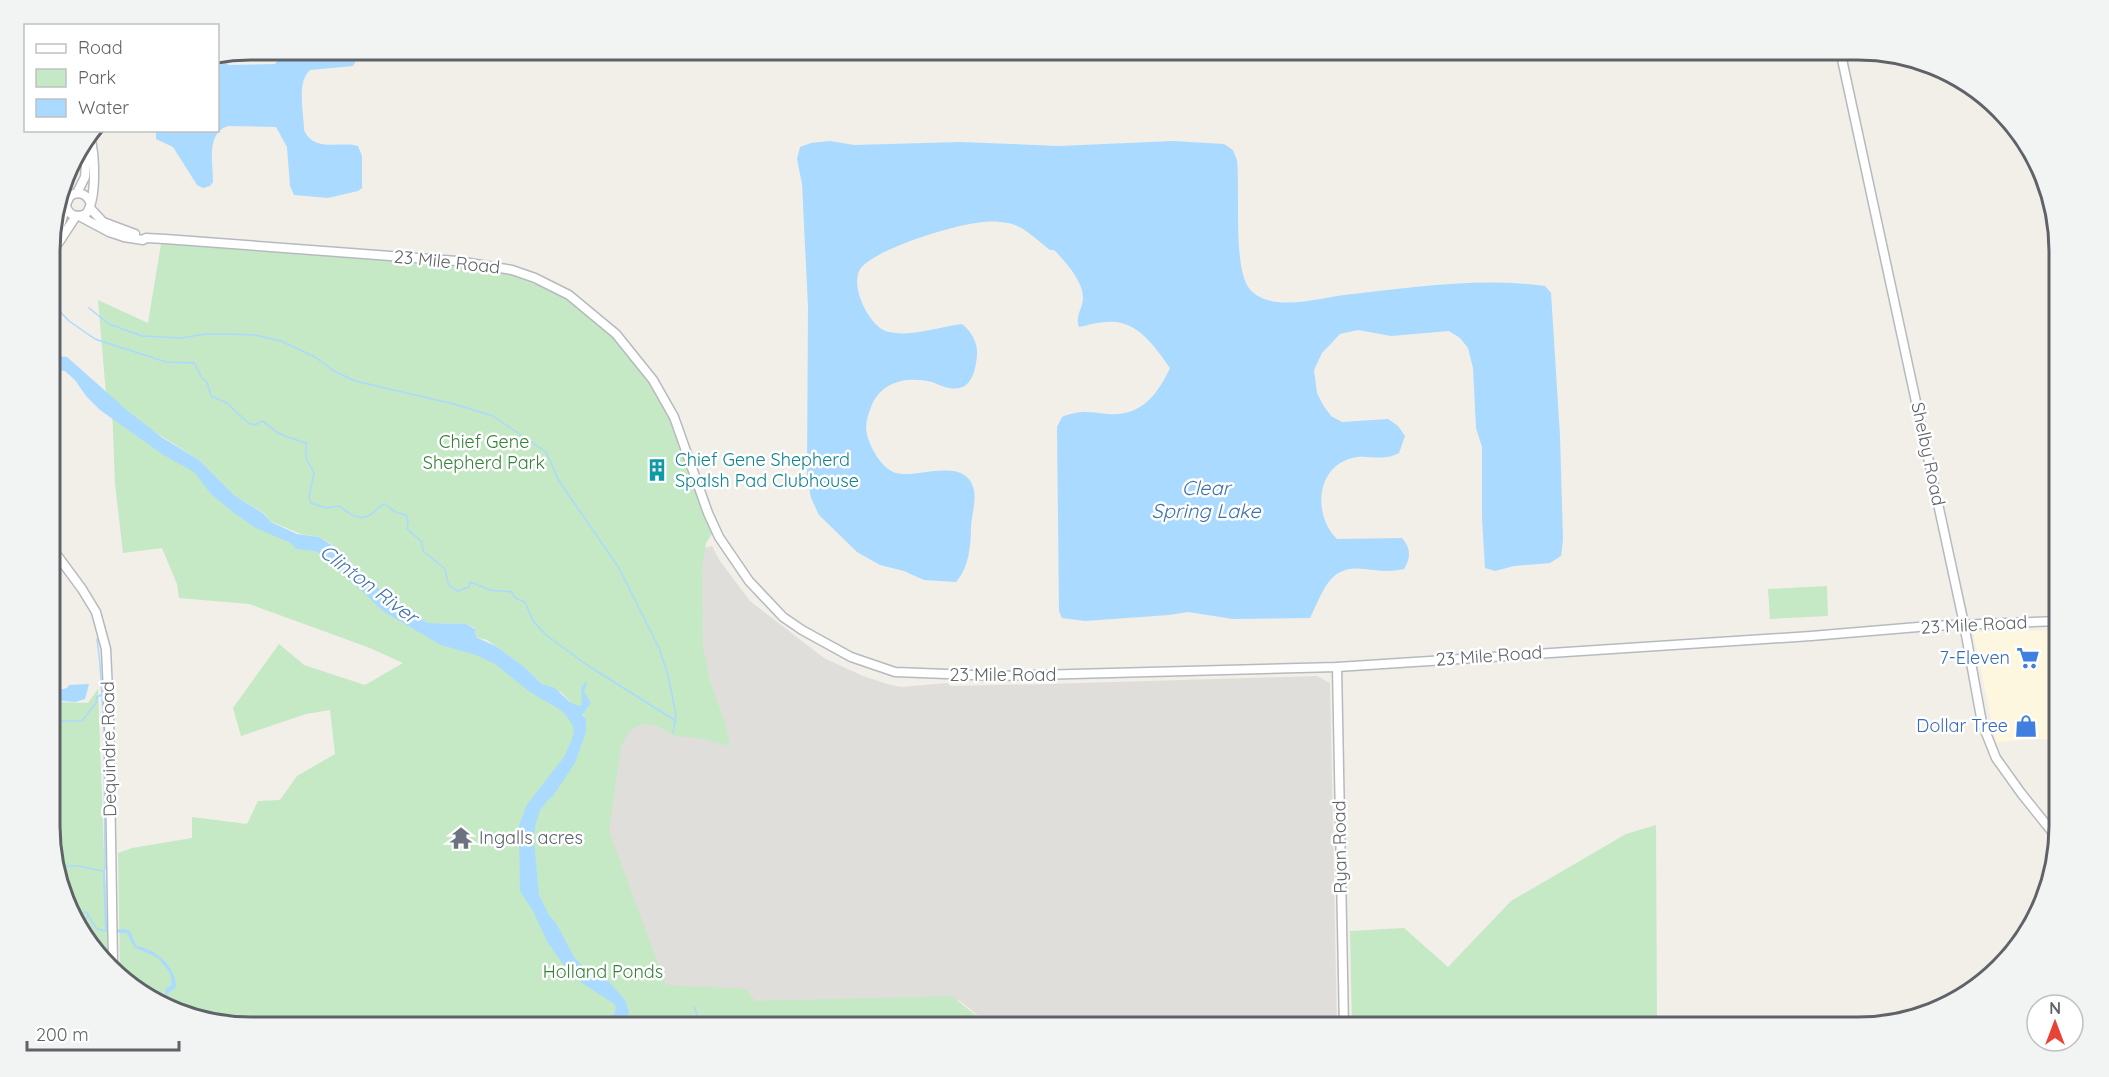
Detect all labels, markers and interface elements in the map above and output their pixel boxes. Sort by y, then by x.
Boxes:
legend [24,24,219,132]
text: Road [78,36,123,59]
text: Park [78,66,116,89]
text: Water [78,96,129,119]
street label: 23 Mile Road [393,244,501,279]
street label: Shelby Road [1906,400,1951,508]
park label: Chief Gene Shepherd Park [423,430,545,474]
place label: Chief Gene Shepherd Spalsh Pad Clubhouse [675,448,859,492]
building icon: Chief Gene Shepherd Spalsh Pad Clubhouse [644,457,670,483]
water label: Clear Spring Lake [1151,475,1261,523]
water label: Clinton River [315,539,425,630]
street label: 23 Mile Road [1920,610,2028,639]
street label: 23 Mile Road [1435,640,1543,671]
supermarket icon: 7-Eleven [2015,645,2041,671]
place label: 7-Eleven [1939,646,2010,669]
street label: 23 Mile Road [950,663,1056,686]
street label: Dequindre Road [96,681,121,817]
shop icon: Dollar Tree [2013,713,2039,739]
place label: Dollar Tree [1916,714,2008,737]
street label: Ryan Road [1327,800,1352,894]
temple icon: Ingalls acres [448,825,474,851]
place label: Ingalls acres [479,826,583,849]
park label: Holland Ponds [543,960,663,983]
north arrow [2025,993,2085,1053]
text: N [2049,998,2061,1018]
scale bar [27,1014,178,1052]
text: 200 m [36,1023,89,1046]

